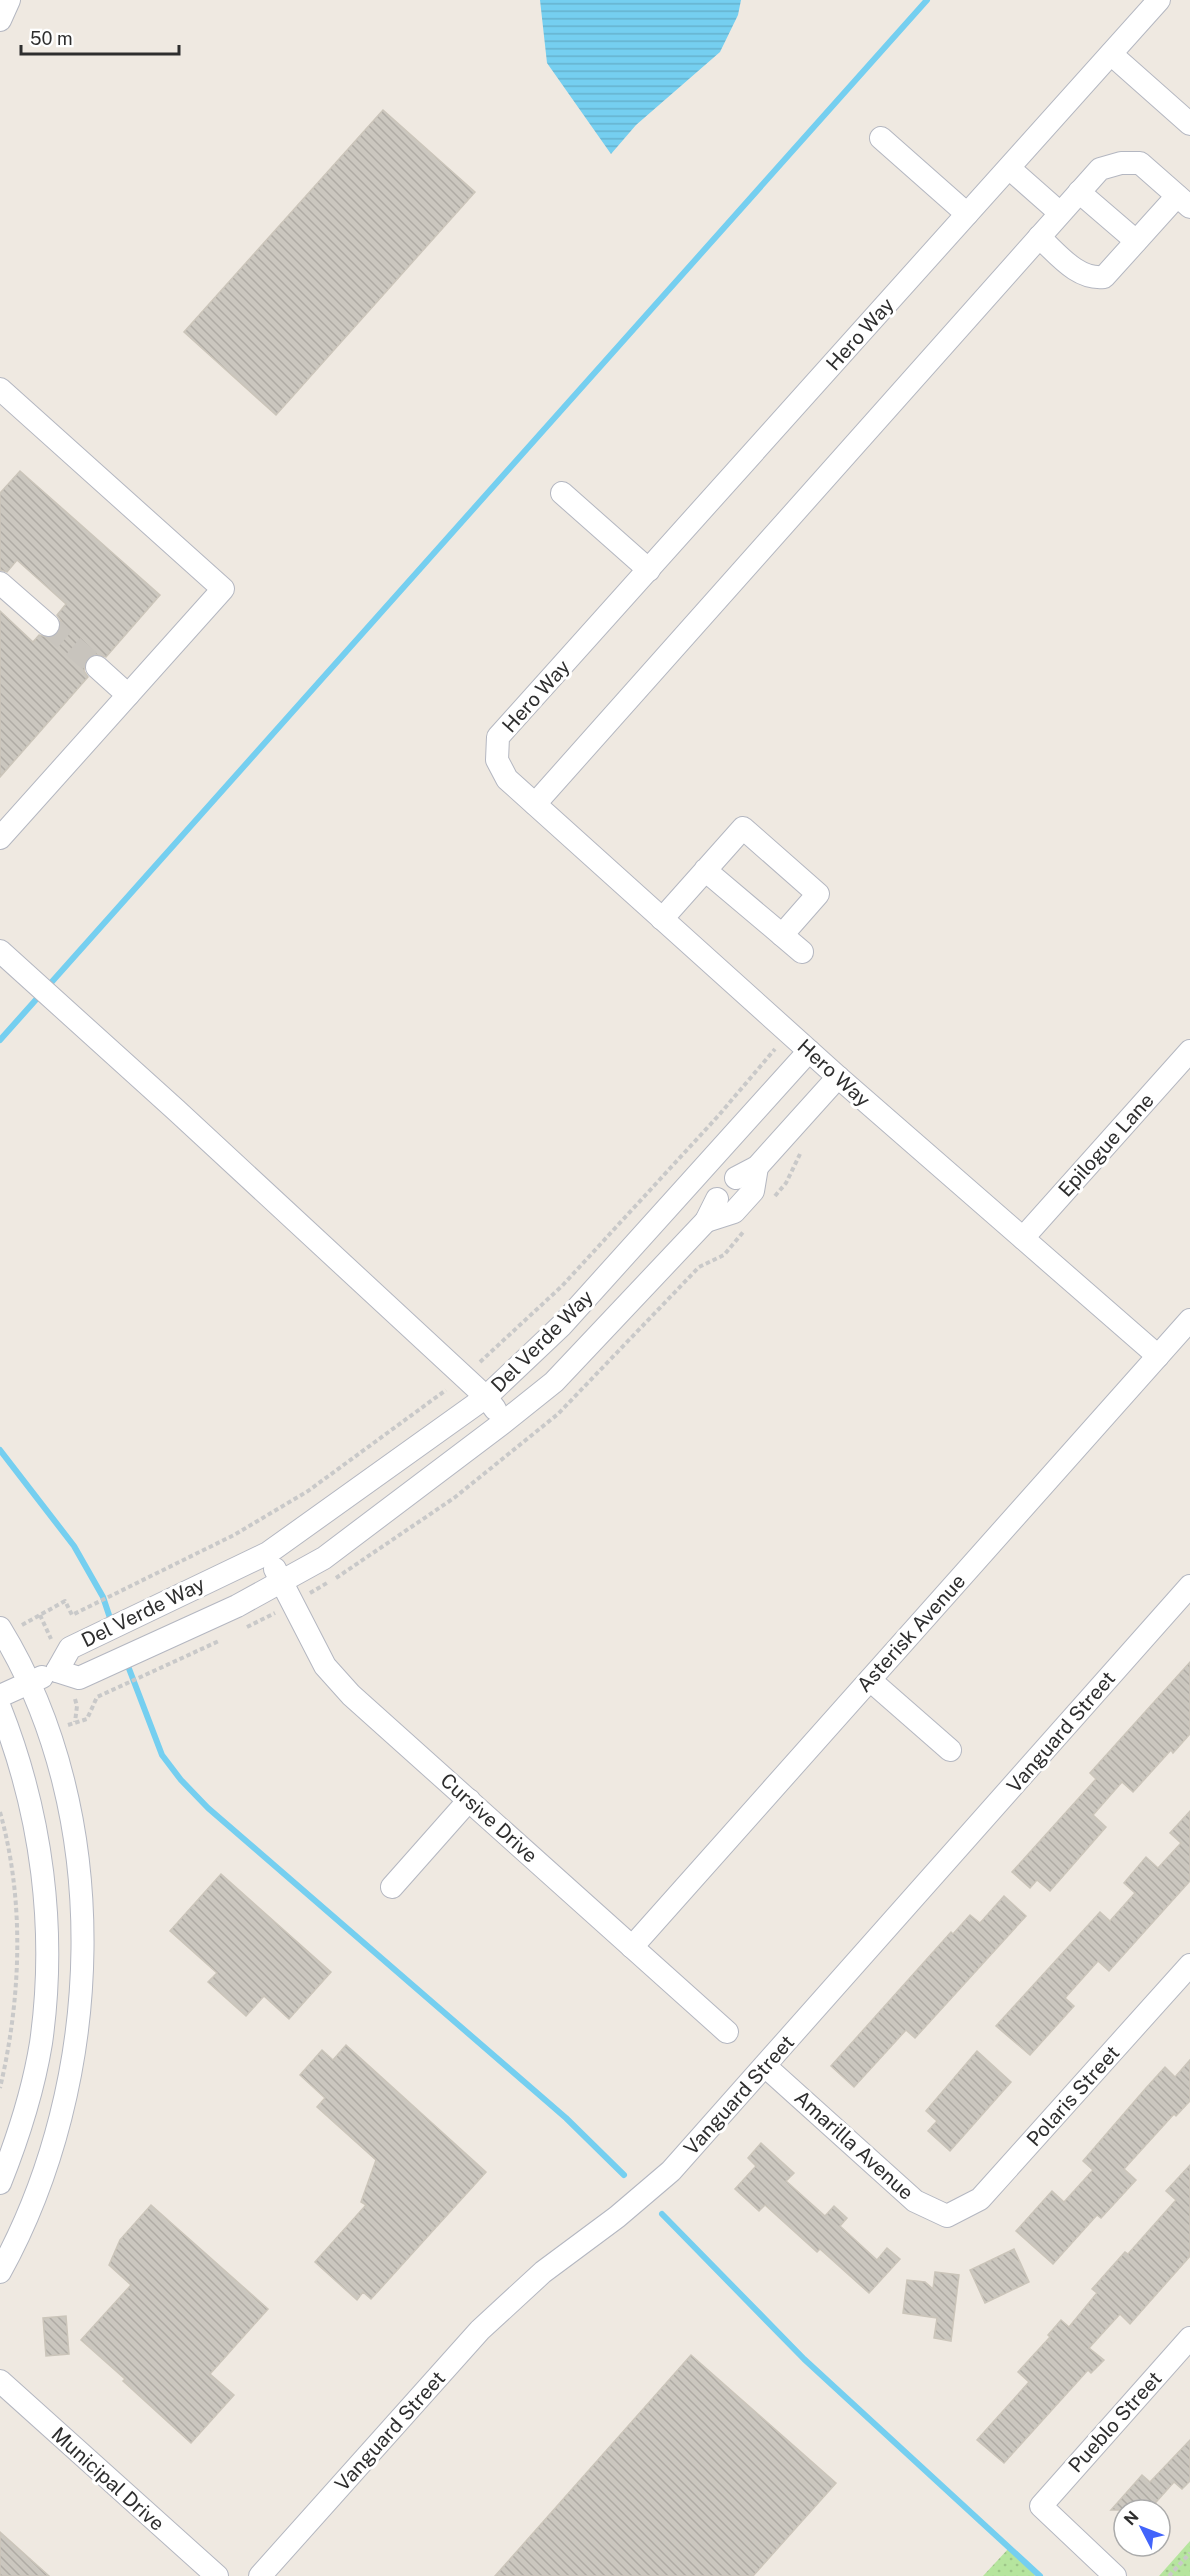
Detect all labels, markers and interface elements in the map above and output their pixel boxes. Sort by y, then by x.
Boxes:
scale bar [21,18,178,56]
text: 50 m [30,28,73,49]
street label: Hero Way [821,293,899,375]
street label: Hero Way [497,655,575,737]
street label: Hero Way [793,1034,875,1112]
street label: Epilogue Lane [1053,1088,1159,1202]
street label: Del Verde Way [486,1285,598,1397]
street label: Asterisk Avenue [852,1569,970,1697]
street label: Del Verde Way [77,1572,209,1652]
street label: Vanguard Street [1002,1666,1120,1798]
street label: Cursive Drive [436,1768,542,1868]
street label: Vanguard Street [679,2030,799,2160]
street label: Polaris Street [1022,2041,1124,2151]
street label: Amarilla Avenue [790,2085,918,2205]
street label: Vanguard Street [330,2366,450,2496]
street label: Pueblo Street [1063,2367,1167,2477]
street label: Municipal Drive [47,2422,169,2536]
north arrow [1112,2498,1172,2558]
text: N [1120,2507,1142,2529]

